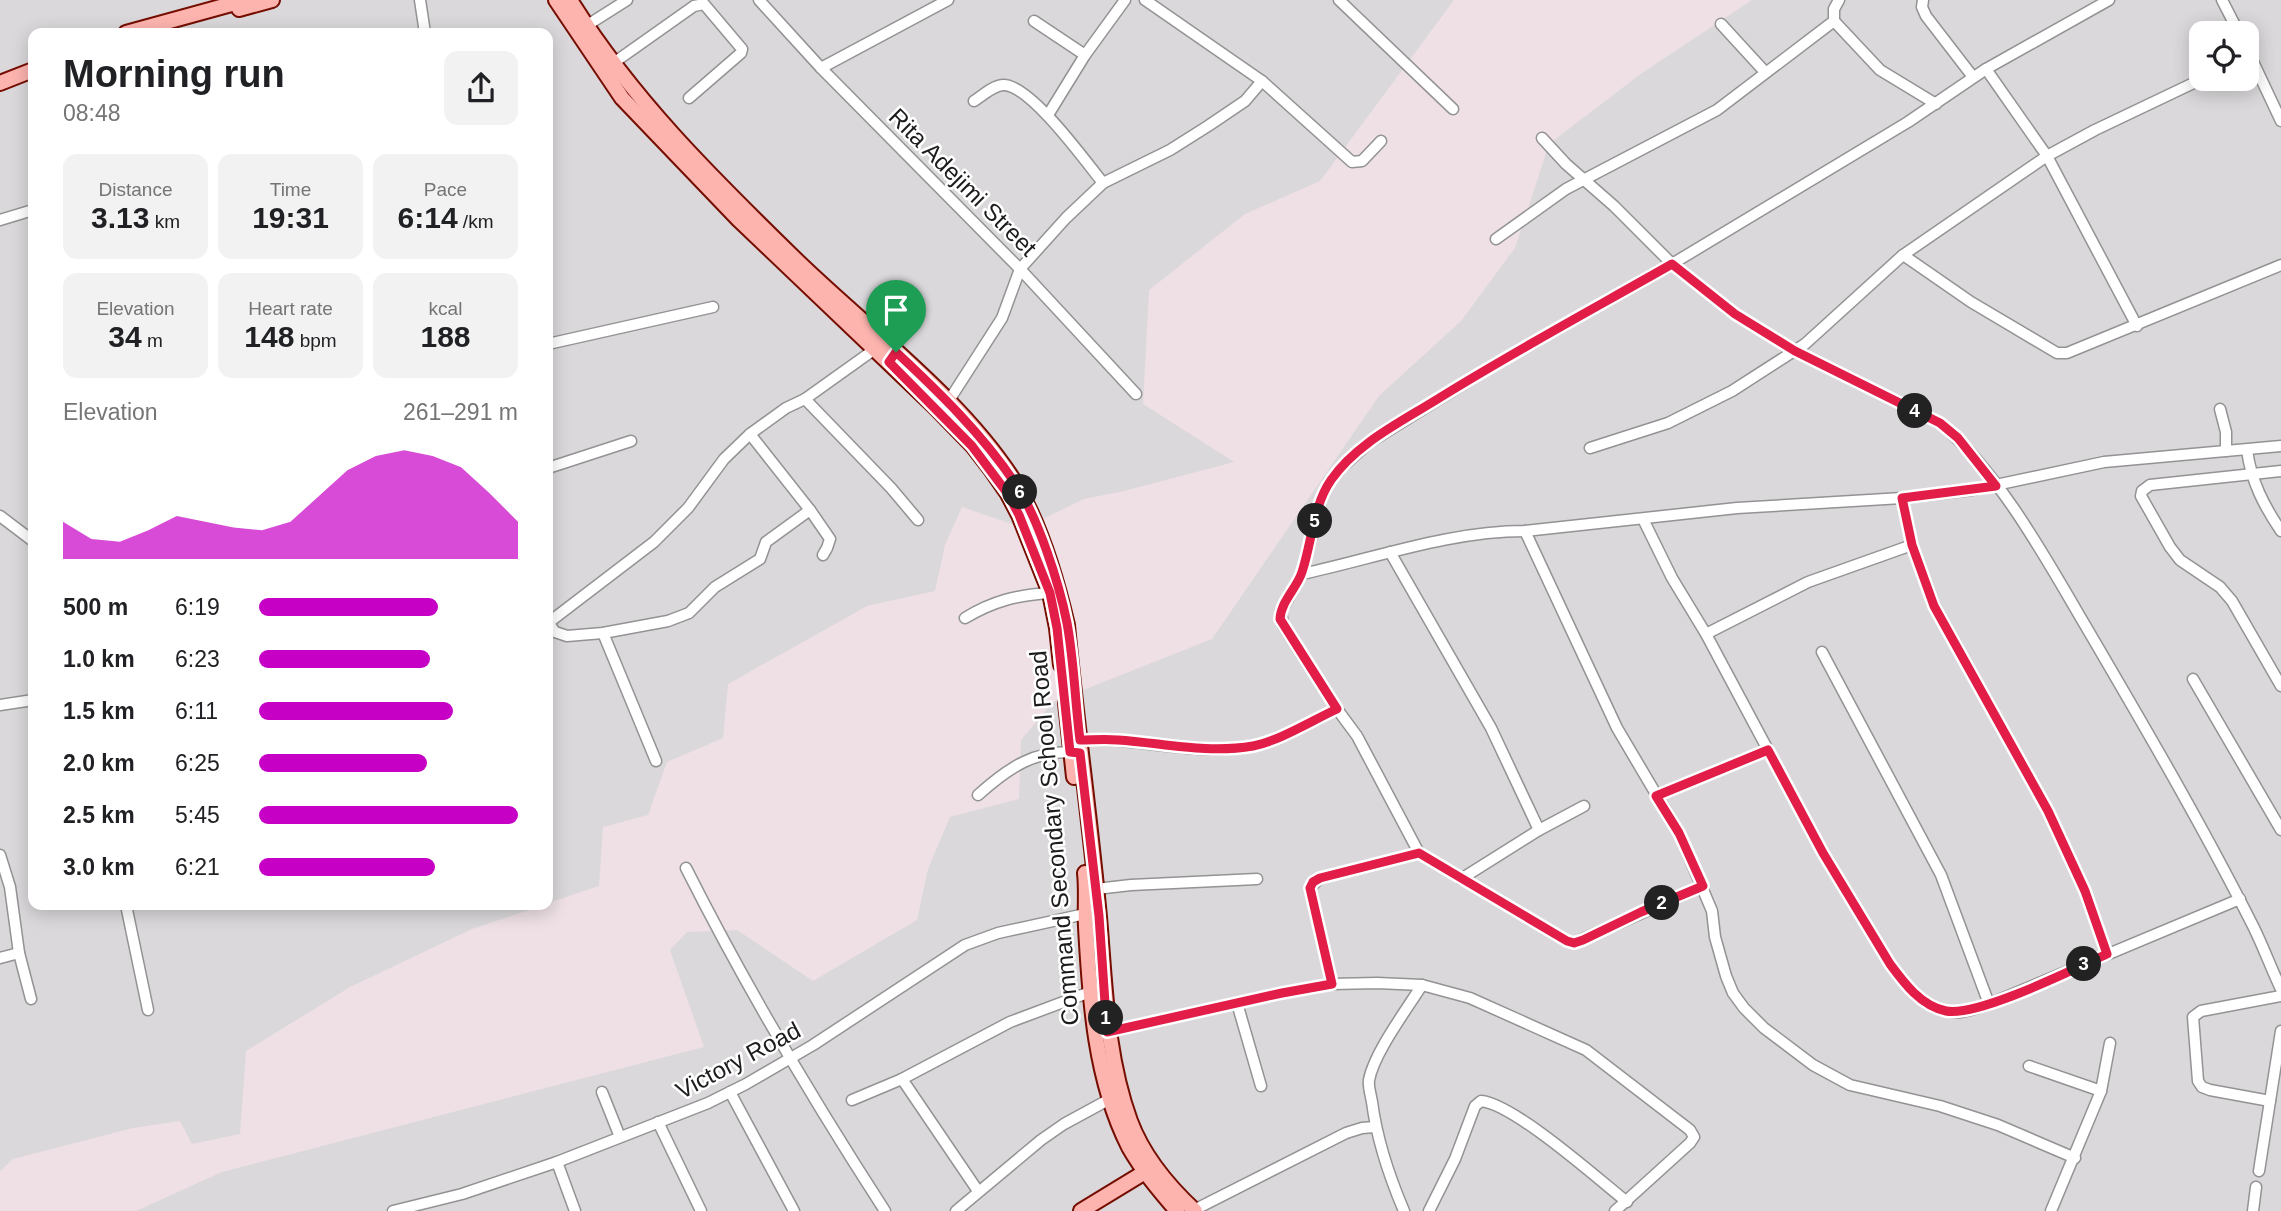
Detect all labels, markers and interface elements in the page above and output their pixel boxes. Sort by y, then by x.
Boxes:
map controls [2189,21,2259,91]
button: locate [2189,21,2259,91]
button: share [444,51,518,125]
text: Morning run [63,53,285,95]
text: 08:48 [63,100,121,126]
street label: Rita Adejimi Street [884,103,1043,262]
text: Distance [99,179,172,200]
text: Time [270,179,311,200]
text: Pace [424,179,467,200]
text: 3.13 [91,201,149,234]
text: 19:31 [252,201,329,234]
text: 6:14 [398,201,458,234]
text: km [149,211,180,232]
text: /km [458,211,493,232]
pin [866,280,926,352]
icon: arrive [877,291,915,329]
text: Elevation [96,298,175,319]
text: Heart rate [248,298,333,319]
text: kcal [429,298,462,319]
text: 34 [108,320,142,353]
text: 148 [244,320,294,353]
text: 188 [420,320,471,353]
text: m [142,330,163,351]
text: bpm [294,330,337,351]
pin: 4 [1898,394,1932,428]
text: Elevation [63,399,158,425]
text: 261–291 m [403,399,518,425]
text: 4 [1909,400,1920,421]
pin: 6 [1002,475,1038,510]
text: 6 [1014,481,1025,502]
pin: 5 [1298,504,1332,538]
text: 5 [1309,510,1320,531]
text: 500 m [63,594,128,620]
text: 6:19 [175,594,220,620]
text: 1.0 km [63,646,135,672]
text: 6:23 [175,646,220,672]
street label: Command Secondary School Road [1024,649,1084,1027]
text: 1.5 km [63,698,135,724]
text: 6:11 [175,698,218,724]
text: 2.0 km [63,750,135,776]
text: 6:25 [175,750,220,776]
text: 2.5 km [63,802,135,828]
text: 5:45 [175,802,220,828]
text: 3.0 km [63,854,135,880]
text: 6:21 [175,854,220,880]
pin: 2 [1644,886,1680,920]
text: 2 [1656,892,1667,913]
pin: 3 [2066,946,2102,982]
text: 3 [2078,953,2089,974]
pin: 1 [1088,1000,1124,1036]
text: 1 [1100,1007,1111,1028]
street label: Victory Road [671,1016,805,1104]

